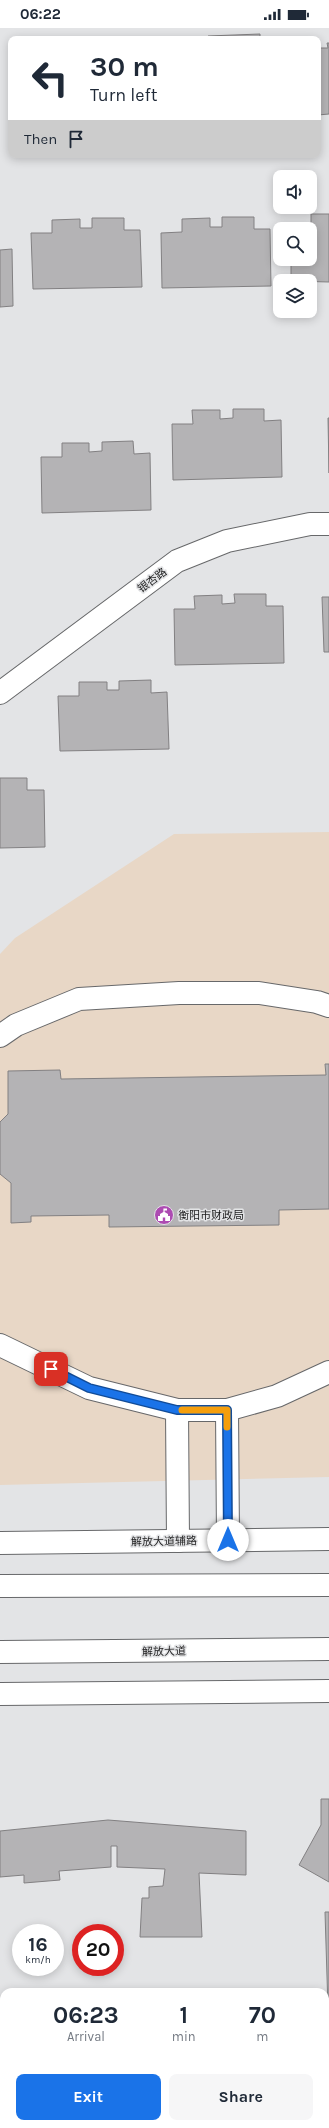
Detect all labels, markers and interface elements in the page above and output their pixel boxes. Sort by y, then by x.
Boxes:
text: 06:22 [20,5,61,23]
text: 30 m [90,50,159,83]
icon: left [24,52,76,104]
text: Turn left [90,84,158,106]
icon: arrive [65,128,87,150]
text: Then [24,130,57,148]
map controls [273,170,317,318]
button: sound [273,170,317,214]
button: search [273,222,317,266]
button: layers [273,274,317,318]
street label: 银杏路 [135,565,169,596]
public building icon: 衡阳市财政局 [153,1204,175,1226]
place label: 衡阳市财政局 [178,1209,244,1222]
pin [34,1352,68,1386]
icon: arrive [40,1358,62,1380]
position arrow [207,1519,249,1561]
street label: 解放大道辅路 [131,1534,197,1549]
street label: 解放大道 [142,1645,186,1658]
speed limit sign: 20 [72,1924,124,1976]
text: 16 [28,1933,48,1956]
text: km/h [25,1954,51,1966]
text: 06:23 [53,2001,119,2029]
text: 1 [179,2001,188,2029]
text: 70 [249,2001,276,2029]
text: Arrival [67,2029,105,2044]
text: min [172,2029,196,2044]
text: m [256,2029,268,2044]
button: Exit [16,2074,161,2120]
button: Share [169,2074,313,2120]

